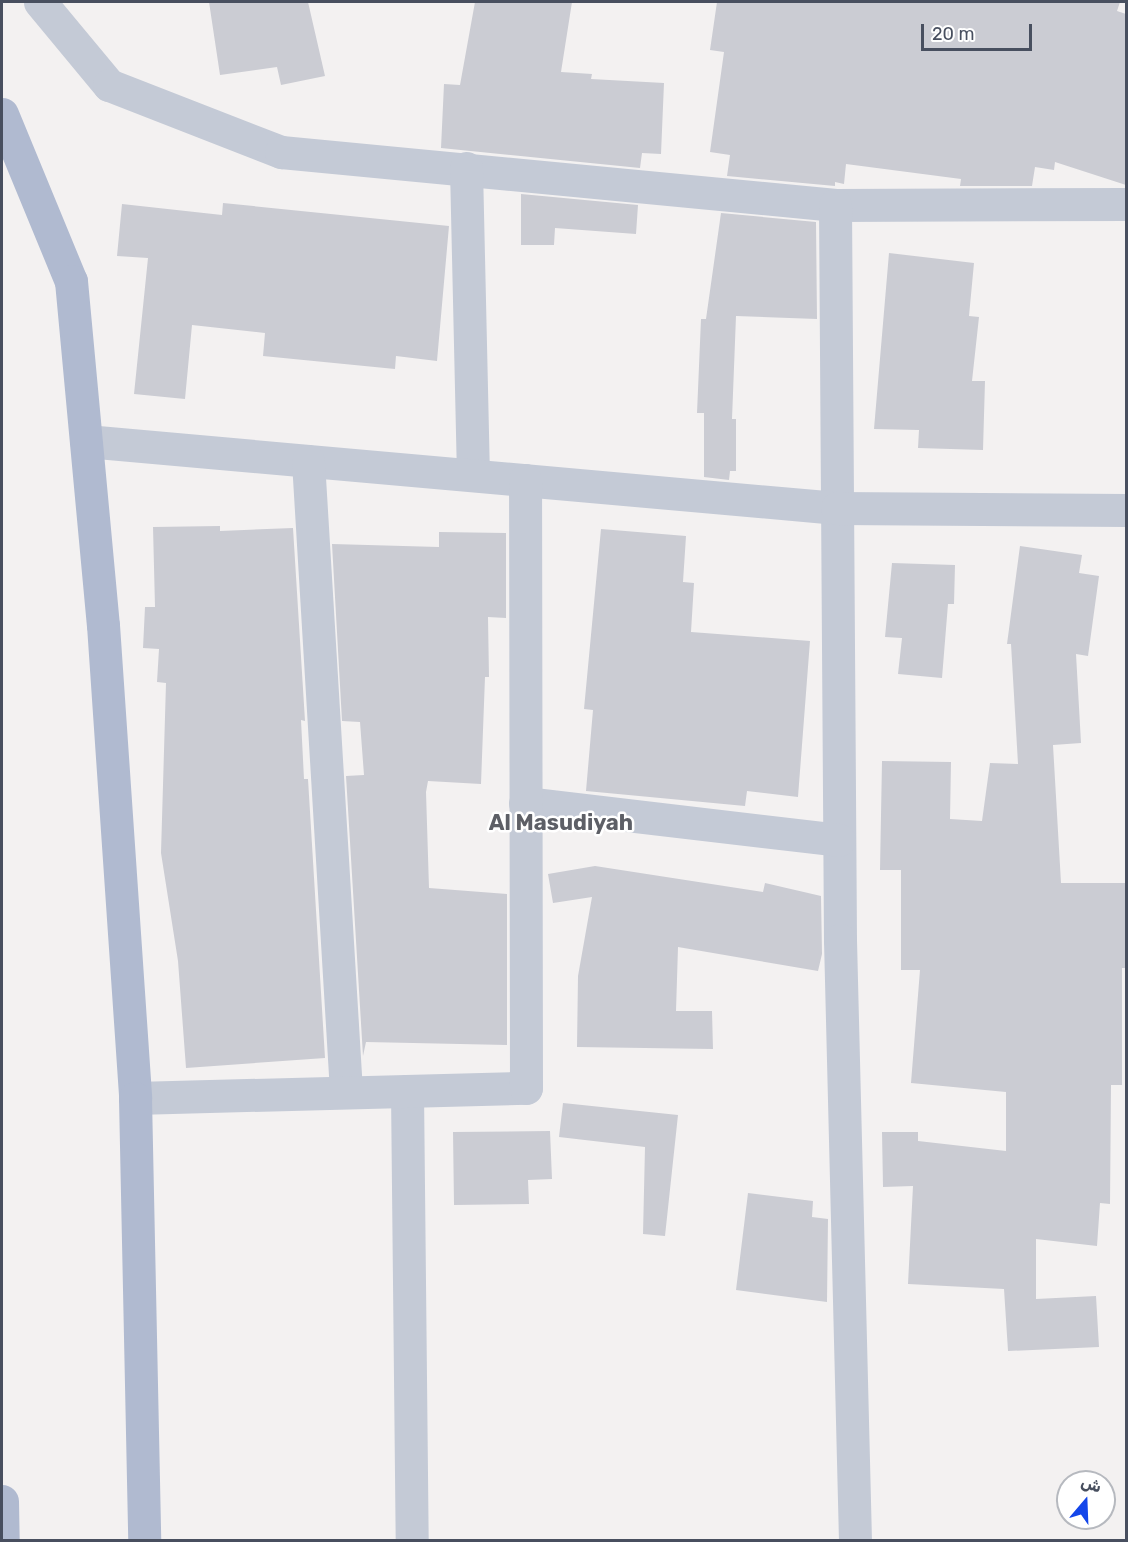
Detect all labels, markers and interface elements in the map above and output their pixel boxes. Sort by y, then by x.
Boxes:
scale bar [924,12,1035,50]
text: 20 m [932,23,974,45]
district label: Al Masudiyah [489,810,633,836]
north arrow [1056,1470,1116,1530]
text: ش [1079,1472,1104,1497]

